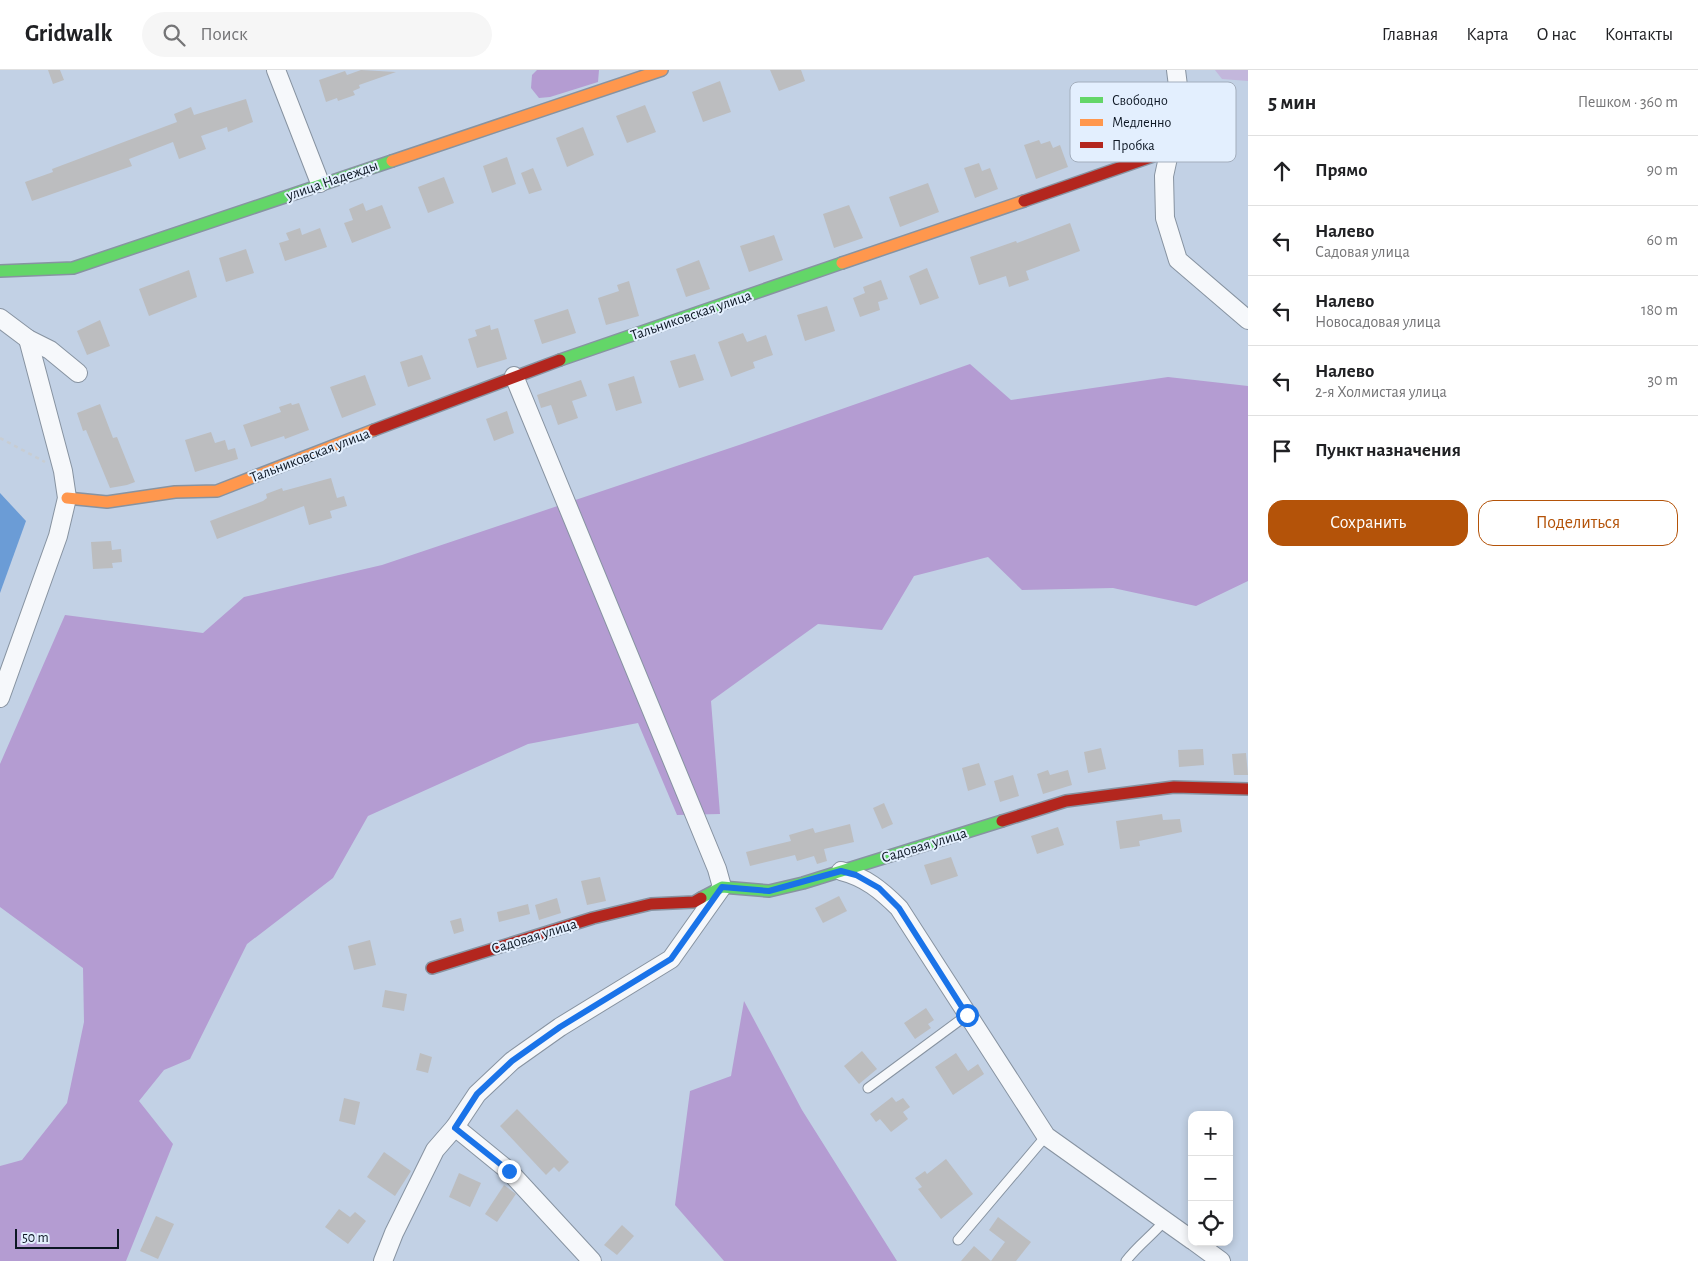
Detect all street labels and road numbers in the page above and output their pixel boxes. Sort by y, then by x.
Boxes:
street label: улица Надежды [283,158,380,204]
street label: Тальниковская улица [629,288,754,343]
street label: Тальниковская улица [248,426,372,485]
street label: Садовая улица [879,825,969,866]
street label: Садовая улица [489,916,579,957]

